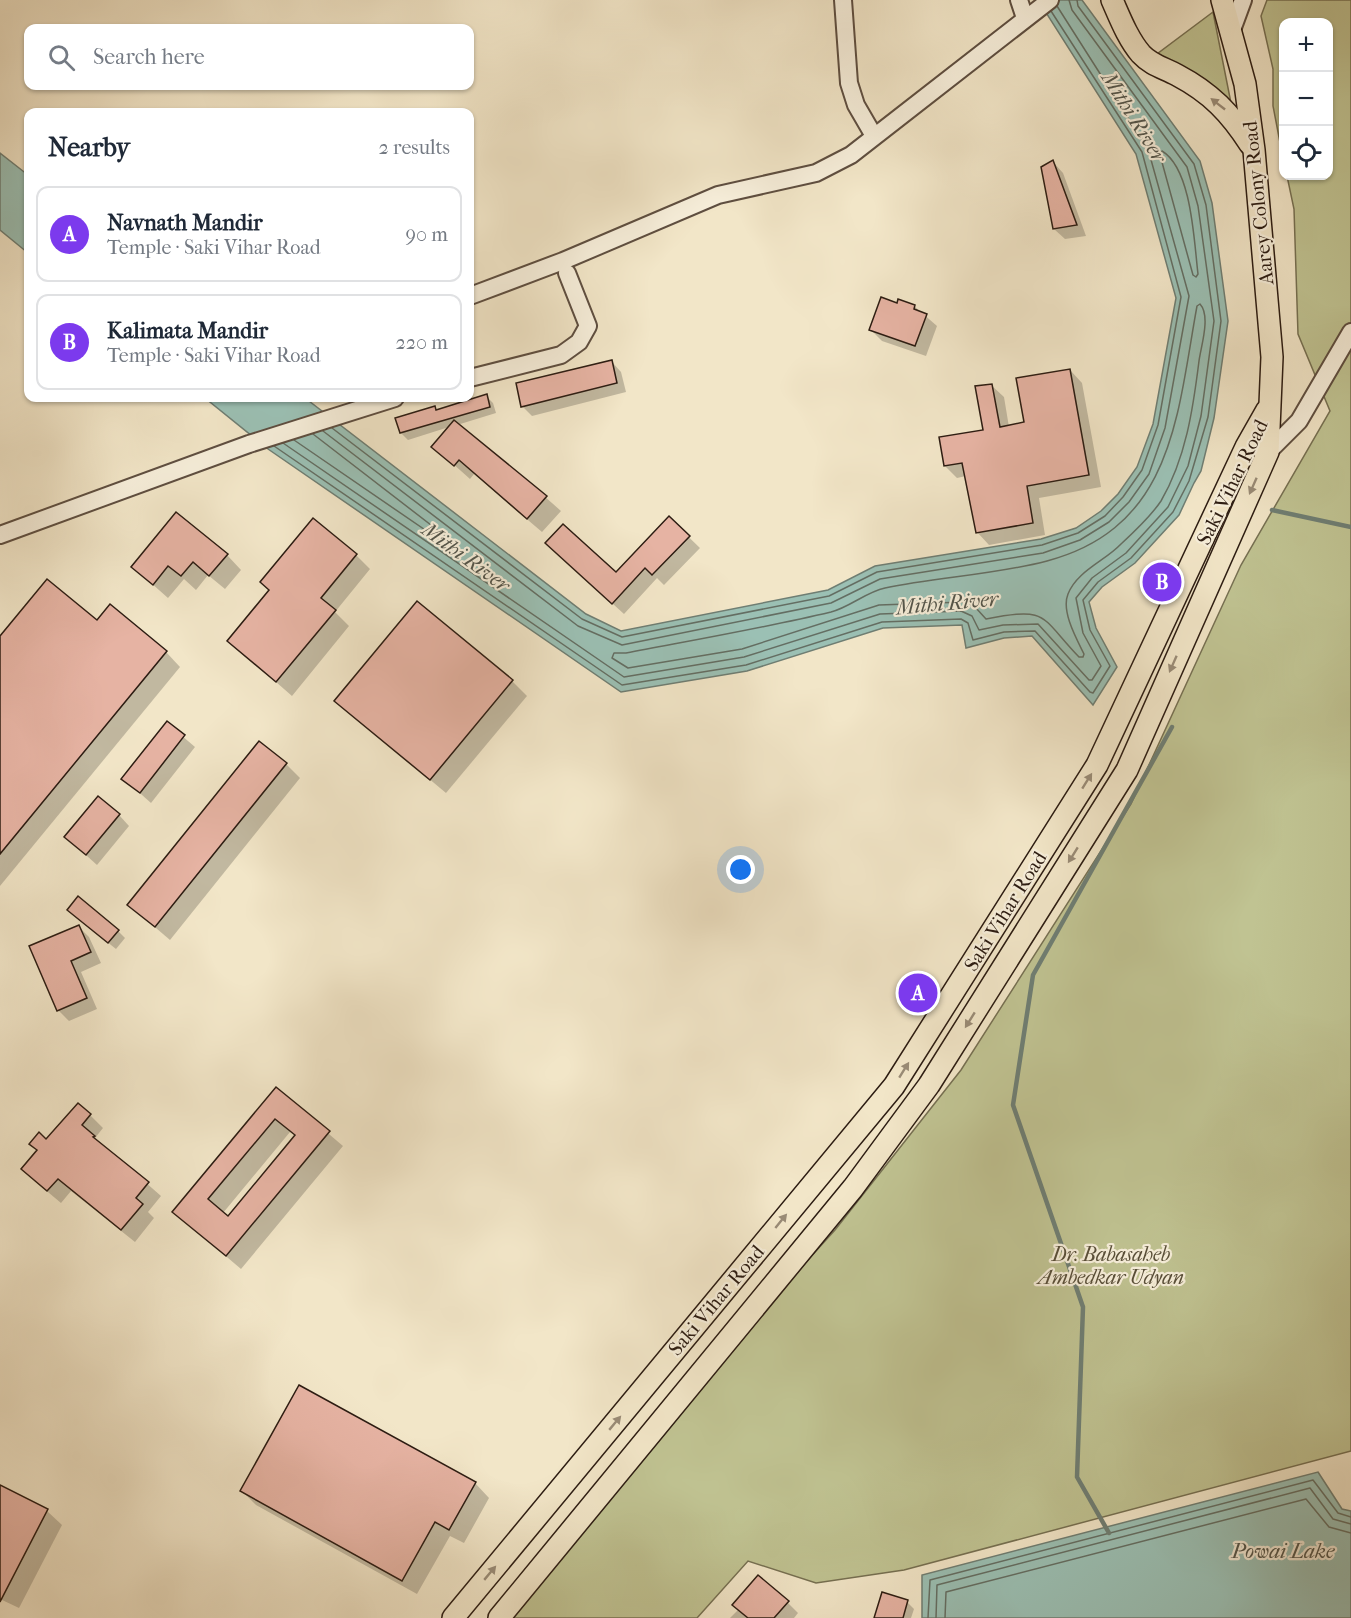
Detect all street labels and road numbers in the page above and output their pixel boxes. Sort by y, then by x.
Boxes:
street label: Aarey Colony Road [1238,119,1279,287]
street label: Saki Vihar Road [1192,415,1273,549]
street label: Saki Vihar Road [959,846,1052,975]
street label: Saki Vihar Road [664,1240,770,1360]

